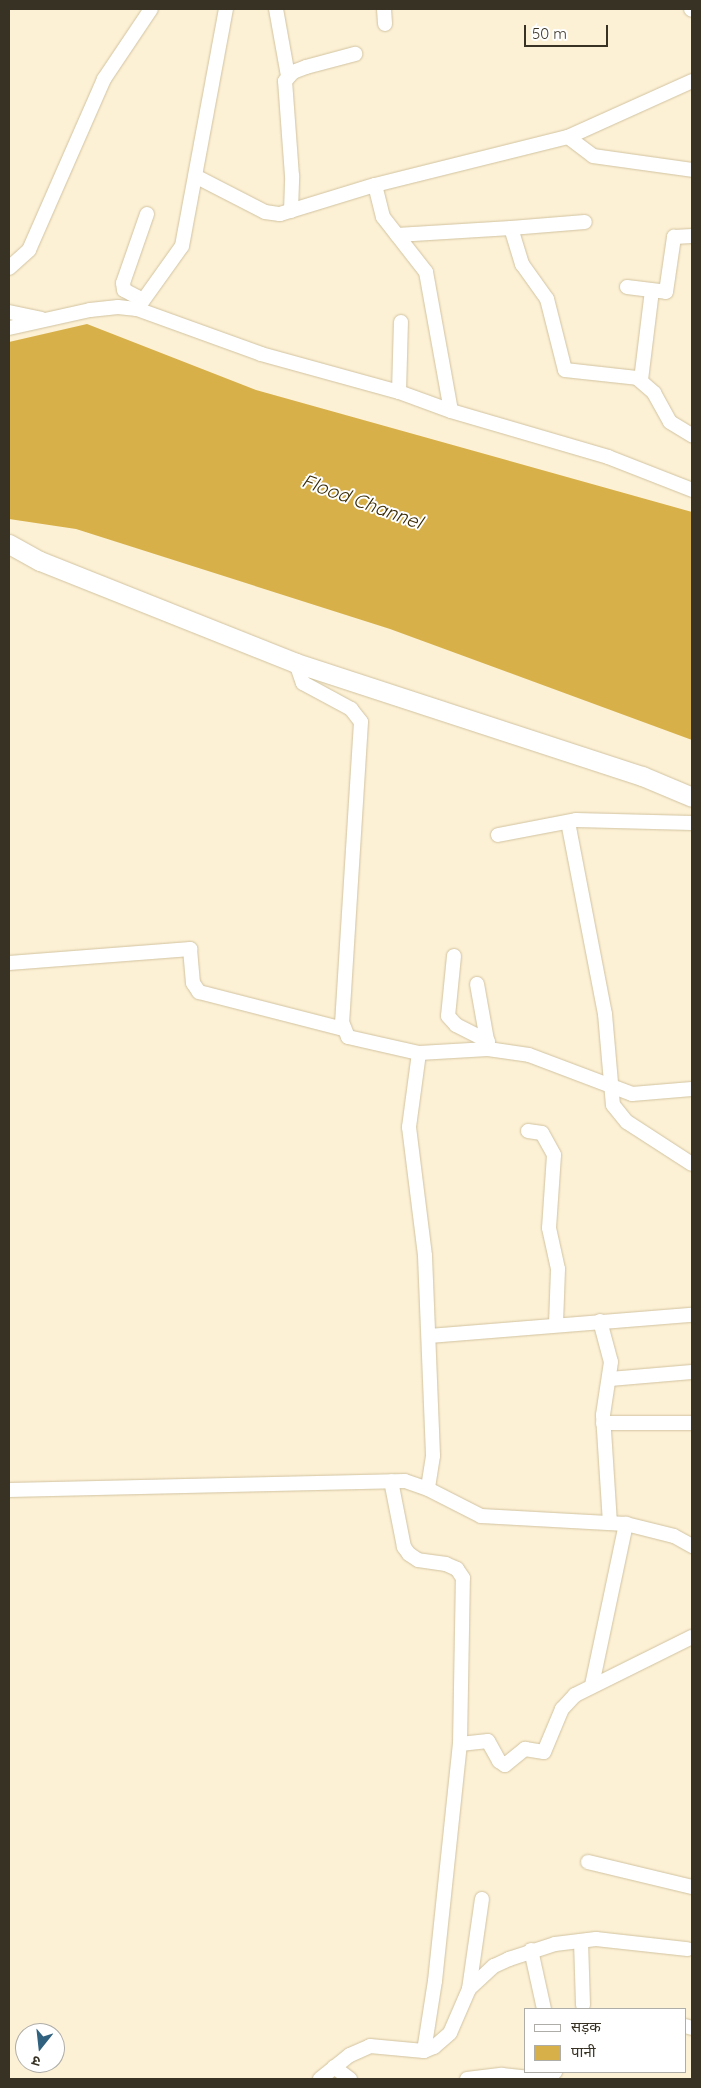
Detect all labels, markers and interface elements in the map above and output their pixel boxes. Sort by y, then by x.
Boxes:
scale bar [526,15,610,47]
text: 50 m [532,24,567,43]
water label: Flood Channel [299,470,425,534]
legend [524,2008,686,2073]
text: सड़क [571,2017,601,2036]
north arrow [15,2023,65,2073]
text: पानी [571,2042,596,2061]
text: उ [30,2052,43,2071]

